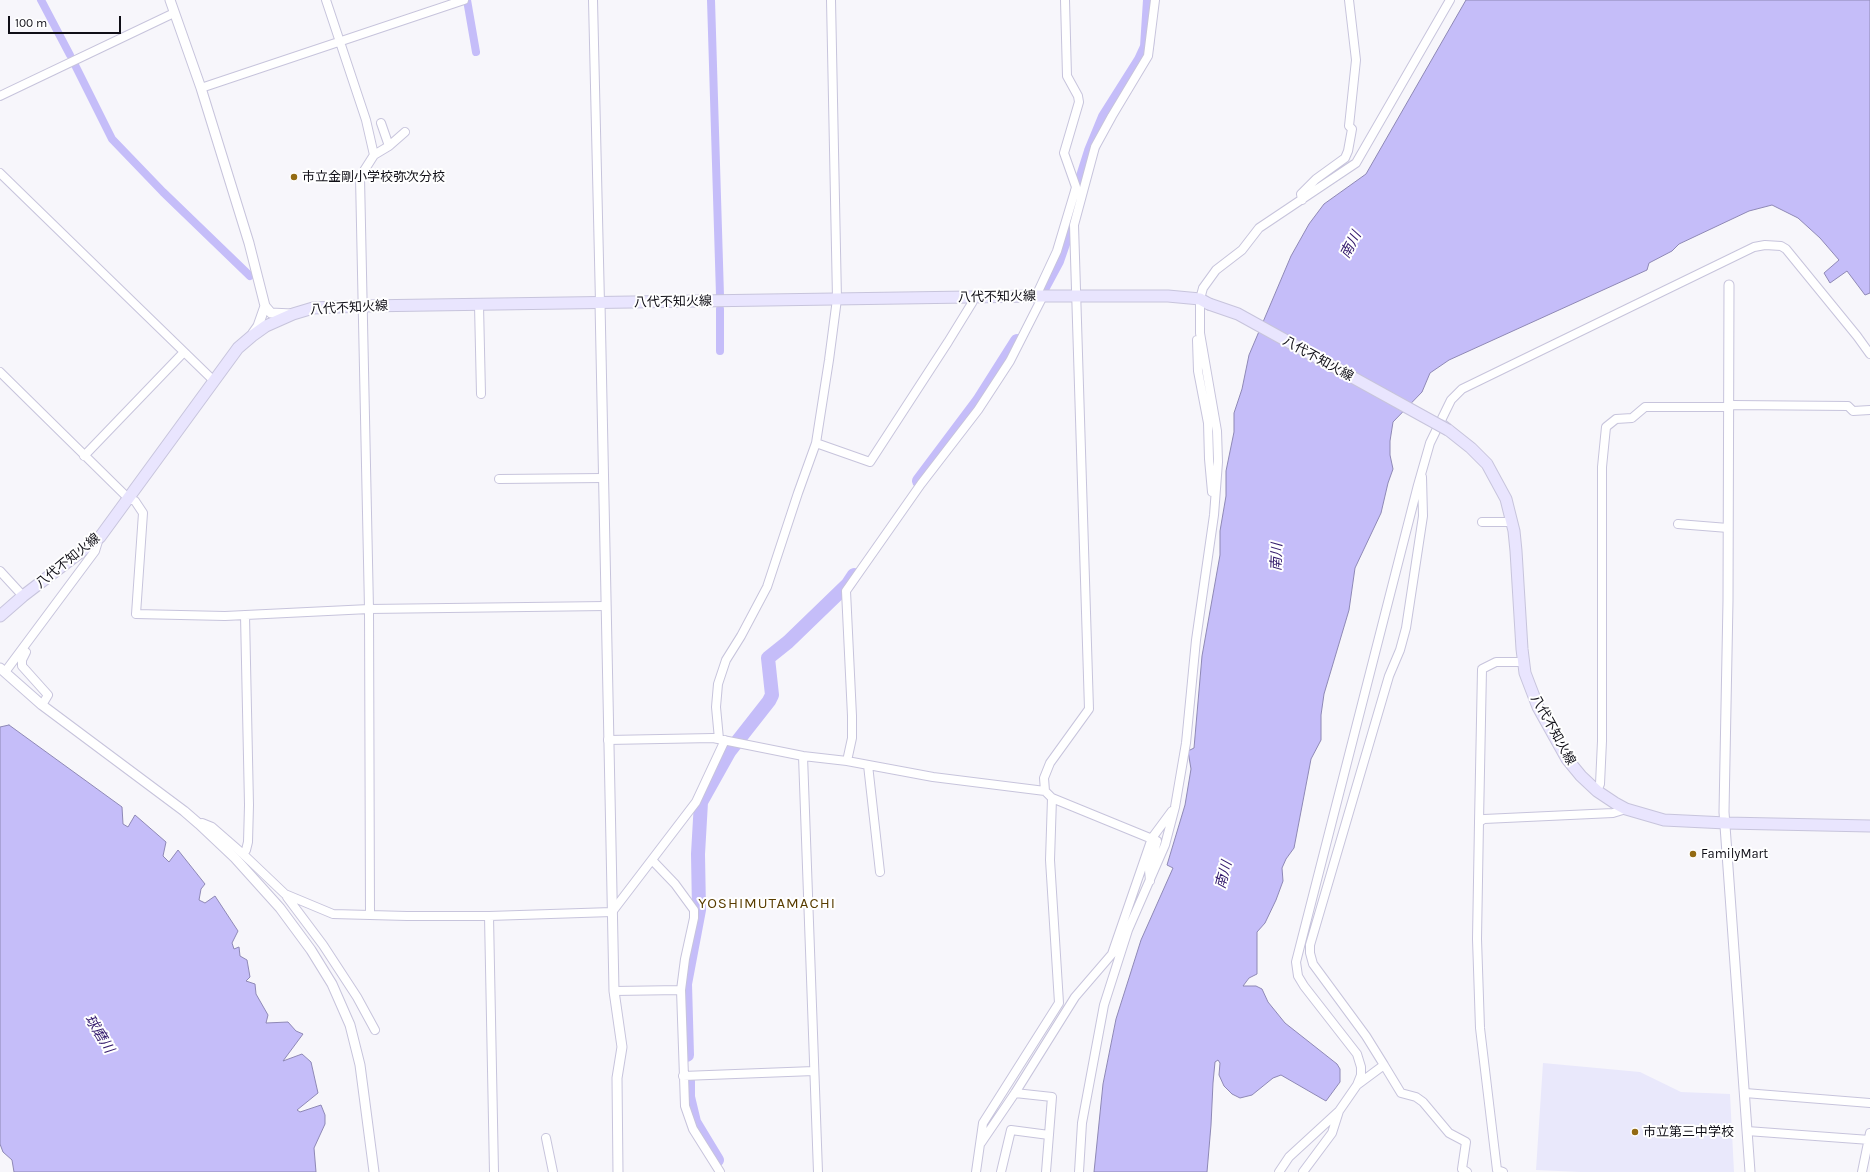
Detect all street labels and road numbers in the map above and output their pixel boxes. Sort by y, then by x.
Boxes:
street label: 八代不知火線 [958,289,1036,305]
street label: 八代不知火線 [634,294,712,310]
street label: 八代不知火線 [310,298,388,318]
street label: 八代不知火線 [1280,333,1356,385]
street label: 八代不知火線 [33,530,103,592]
street label: 八代不知火線 [1527,692,1579,768]

